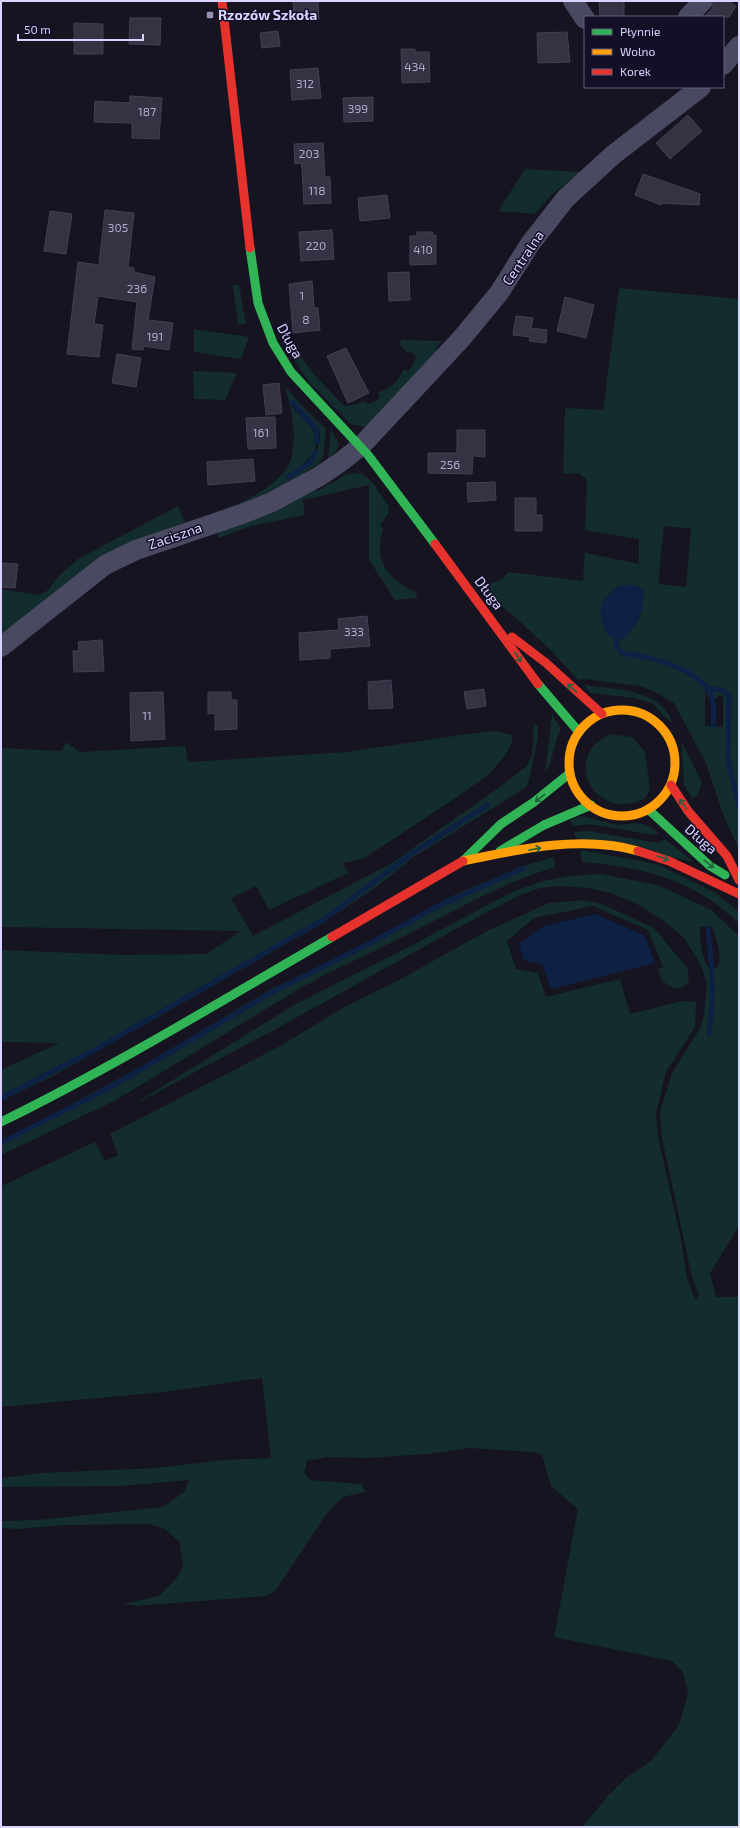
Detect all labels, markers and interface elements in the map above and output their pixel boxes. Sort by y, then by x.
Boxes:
place label: Rzozów Szkoła [218,6,317,23]
marker: Rzozów Szkoła [205,10,215,20]
scale bar [18,16,143,42]
legend [584,16,724,88]
text: 50 m [24,22,51,36]
text: Płynnie [620,24,660,38]
text: Wolno [620,44,656,58]
house number: 434 [404,59,426,73]
text: Korek [620,64,651,78]
house number: 312 [296,76,314,90]
house number: 399 [348,101,368,115]
house number: 187 [138,104,156,118]
house number: 203 [299,146,319,160]
house number: 118 [309,183,325,197]
house number: 305 [108,220,128,234]
street label: Centralna [498,227,547,288]
house number: 220 [306,238,326,252]
house number: 410 [413,242,433,256]
house number: 236 [127,281,147,295]
house number: 1 [300,288,304,302]
house number: 8 [302,312,310,326]
street label: Długa [274,320,307,361]
house number: 191 [147,329,163,343]
house number: 161 [253,425,269,439]
house number: 256 [440,457,460,471]
street label: Zaciszna [146,518,204,553]
street label: Długa [471,573,507,613]
house number: 333 [344,624,364,638]
one-way arrow [514,651,522,662]
one-way arrow [567,684,577,693]
house number: 11 [142,708,152,722]
one-way arrow [535,793,546,802]
one-way arrow [679,799,687,810]
street label: Długa [682,820,721,857]
one-way arrow [528,844,541,852]
one-way arrow [656,855,668,863]
one-way arrow [704,860,715,868]

